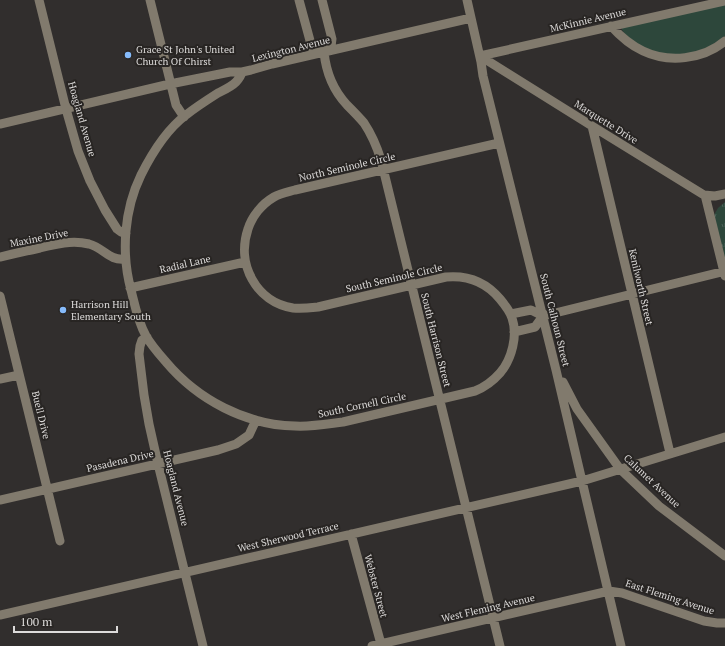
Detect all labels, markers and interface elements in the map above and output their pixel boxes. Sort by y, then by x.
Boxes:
street label: McKinnie Avenue [549,5,627,35]
street label: Lexington Avenue [251,33,331,65]
place label: Grace St John's United Church Of Chirst [136,43,235,68]
marker: Grace St John's United Church Of Chirst [123,50,133,60]
street label: Hoagland Avenue [65,80,99,158]
street label: Marquette Drive [572,97,640,147]
street label: North Seminole Circle [297,150,397,184]
street label: Maxine Drive [9,226,69,250]
street label: Kenilworth Street [626,247,656,327]
street label: Radial Lane [158,252,212,276]
street label: South Seminole Circle [344,261,444,295]
street label: South Calhoun Street [537,272,573,368]
street label: South Harrison Street [418,292,454,389]
place label: Harrison Hill Elementary South [71,298,151,323]
marker: Harrison Hill Elementary South [58,305,68,315]
street label: South Cornell Circle [317,389,407,421]
street label: Buell Drive [29,390,53,440]
street label: Pasadena Drive [85,447,155,475]
street label: Hoagland Avenue [160,449,192,527]
street label: Calumet Avenue [621,451,683,511]
street label: West Sherwood Terrace [236,519,340,555]
street label: Webster Street [361,553,391,619]
street label: East Fleming Avenue [624,577,716,617]
street label: West Fleming Avenue [440,591,536,625]
scale bar [14,608,117,634]
text: 100 m [20,614,53,629]

